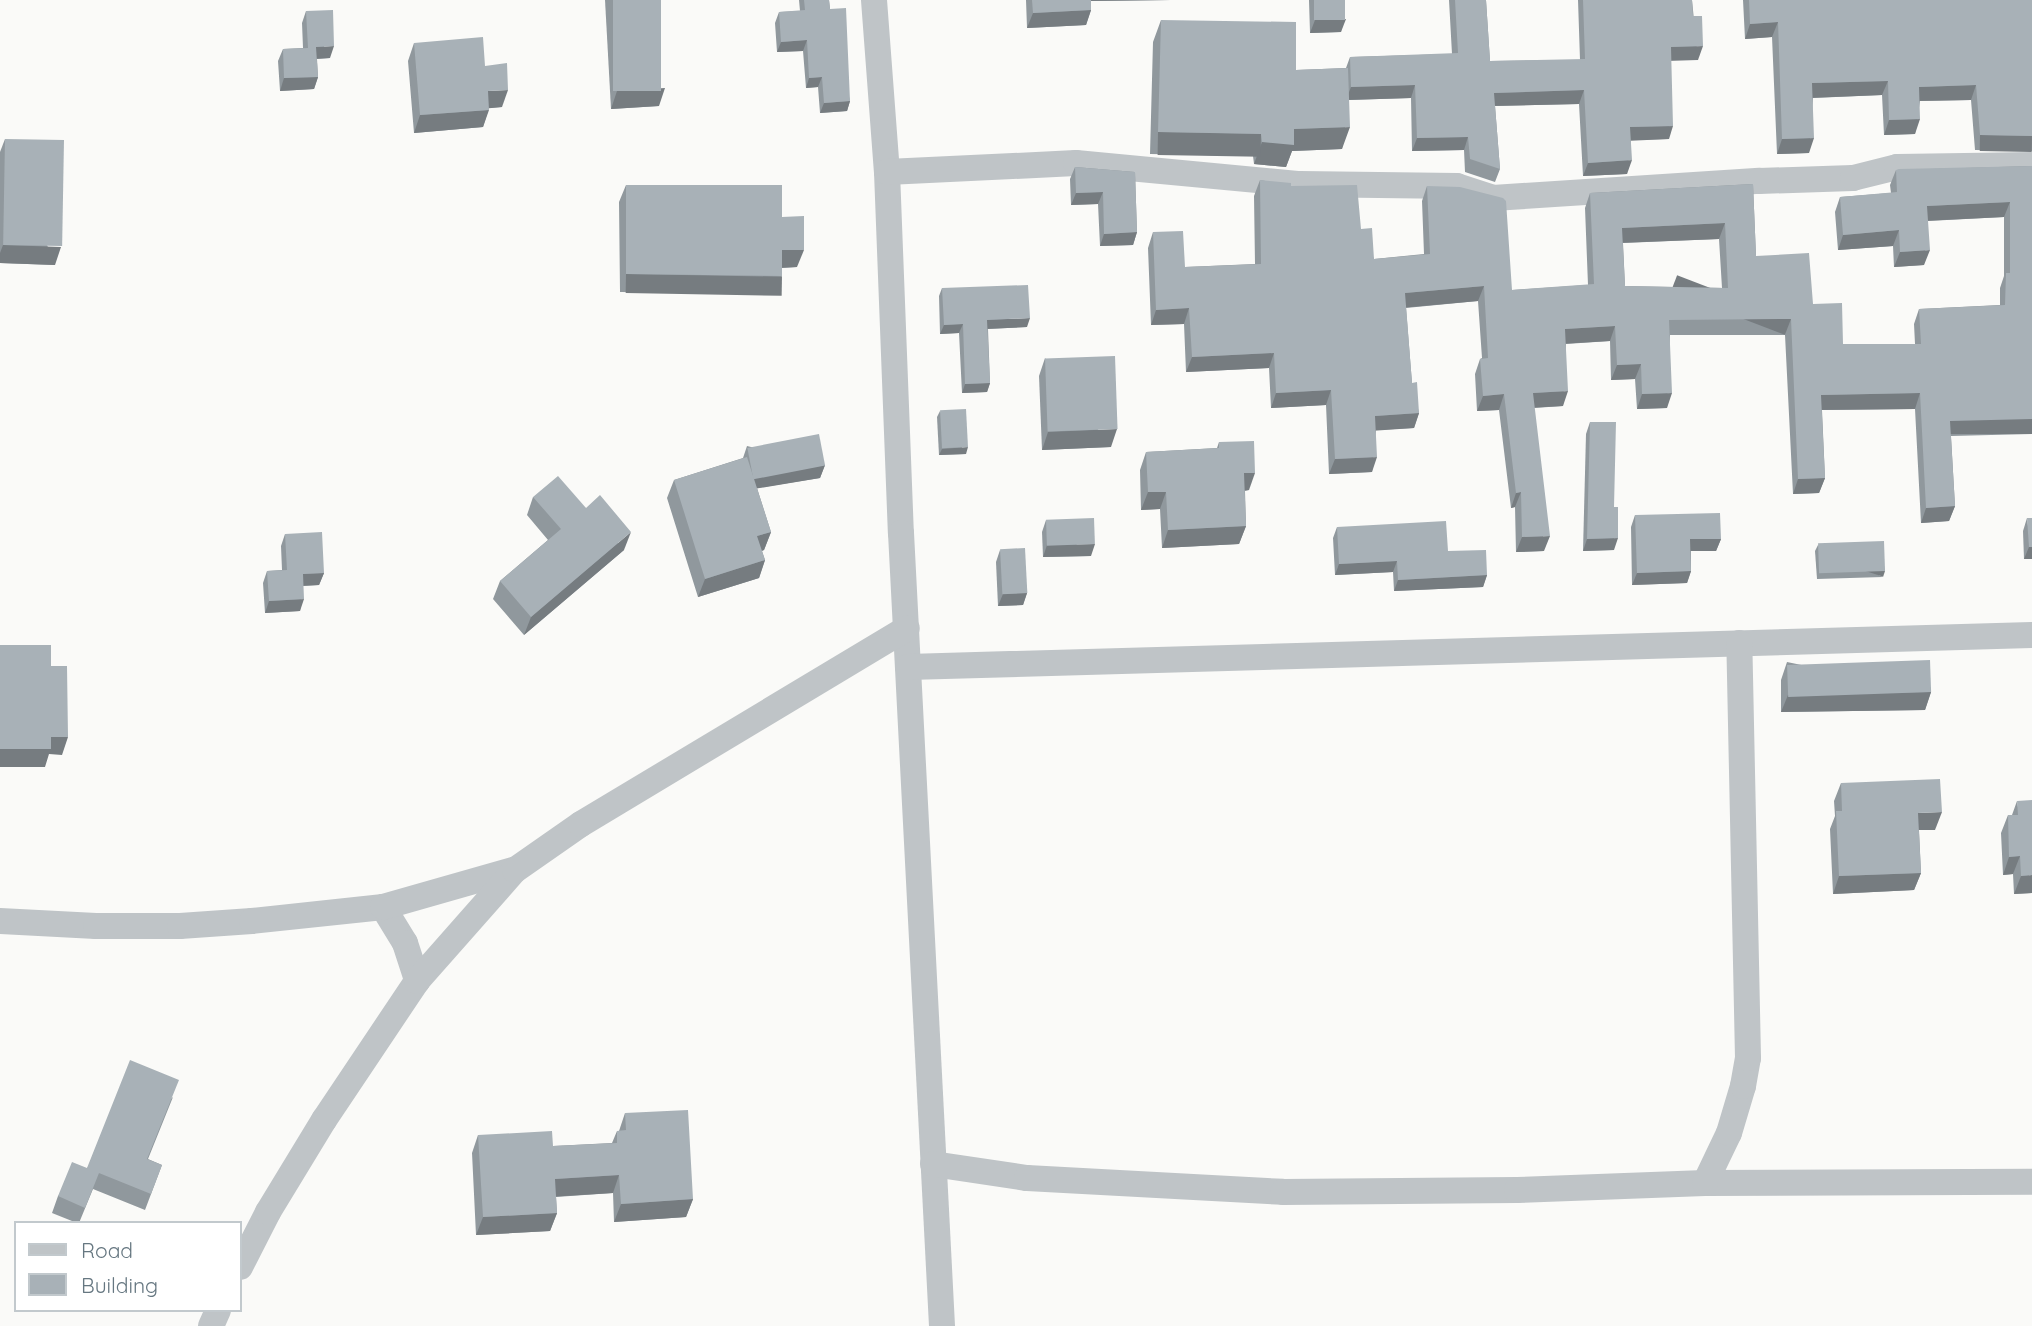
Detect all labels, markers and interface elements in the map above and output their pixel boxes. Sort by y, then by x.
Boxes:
legend [14,1221,242,1312]
text: Road [81,1237,133,1263]
text: Building [81,1272,158,1298]

